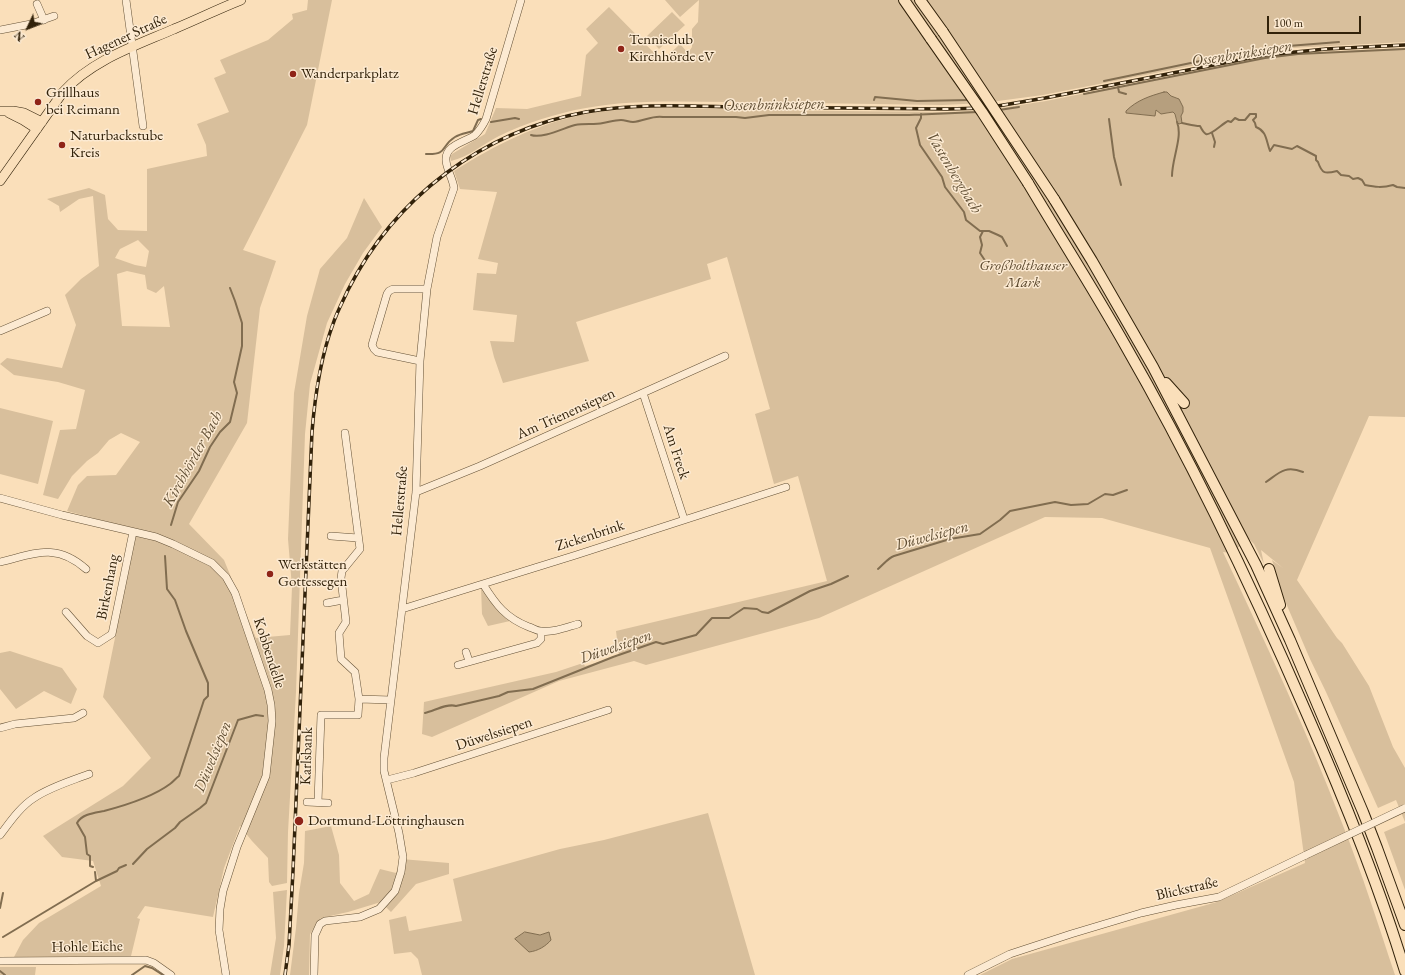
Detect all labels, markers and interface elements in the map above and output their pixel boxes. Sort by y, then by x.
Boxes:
north arrow [8,8,48,48]
scale bar [1269,8,1363,34]
street label: Hagener Straße [82,10,170,64]
text: 100 m [1274,15,1303,31]
text: N [11,28,27,44]
place label: Tennisclub Kirchhörde eV [629,31,714,66]
water label: Ossenbrinksiepen [1190,37,1294,71]
marker: Tennisclub Kirchhörde eV [616,44,626,54]
street label: Hellerstraße [464,45,502,117]
place label: Wanderparkplatz [301,65,399,83]
marker: Wanderparkplatz [288,69,298,79]
place label: Grillhaus bei Reimann [46,84,120,119]
water label: Ossenbrinksiepen [723,95,825,115]
marker: Grillhaus bei Reimann [33,97,43,107]
place label: Naturbackstube Kreis [70,127,163,162]
water label: Vastenbergbach [922,129,986,217]
marker: Naturbackstube Kreis [57,140,67,150]
park label: Großholthauser Mark [979,257,1067,292]
street label: Am Trienensiepen [514,384,618,444]
water label: Kirchhörder Bach [159,408,227,510]
street label: Am Freck [659,422,693,482]
street label: Hellerstraße [388,465,412,537]
street label: Zickenbrink [553,516,627,556]
water label: Düwelsiepen [893,517,971,555]
street label: Birkenhang [93,553,123,621]
place label: Werkstätten Gottessegen [278,556,347,591]
marker: Werkstätten Gottessegen [265,569,275,579]
street label: Kobbendelle [249,615,289,691]
water label: Düwelsiepen [577,626,655,668]
street label: Düwelssiepen [453,713,535,755]
water label: Düwelsiepen [190,719,236,795]
street label: Karlsbank [297,727,317,785]
place label: Dortmund-Löttringhausen [308,812,465,830]
marker: Dortmund-Löttringhausen [293,815,305,827]
street label: Blickstraße [1154,873,1220,905]
street label: Hohle Eiche [51,937,123,957]

